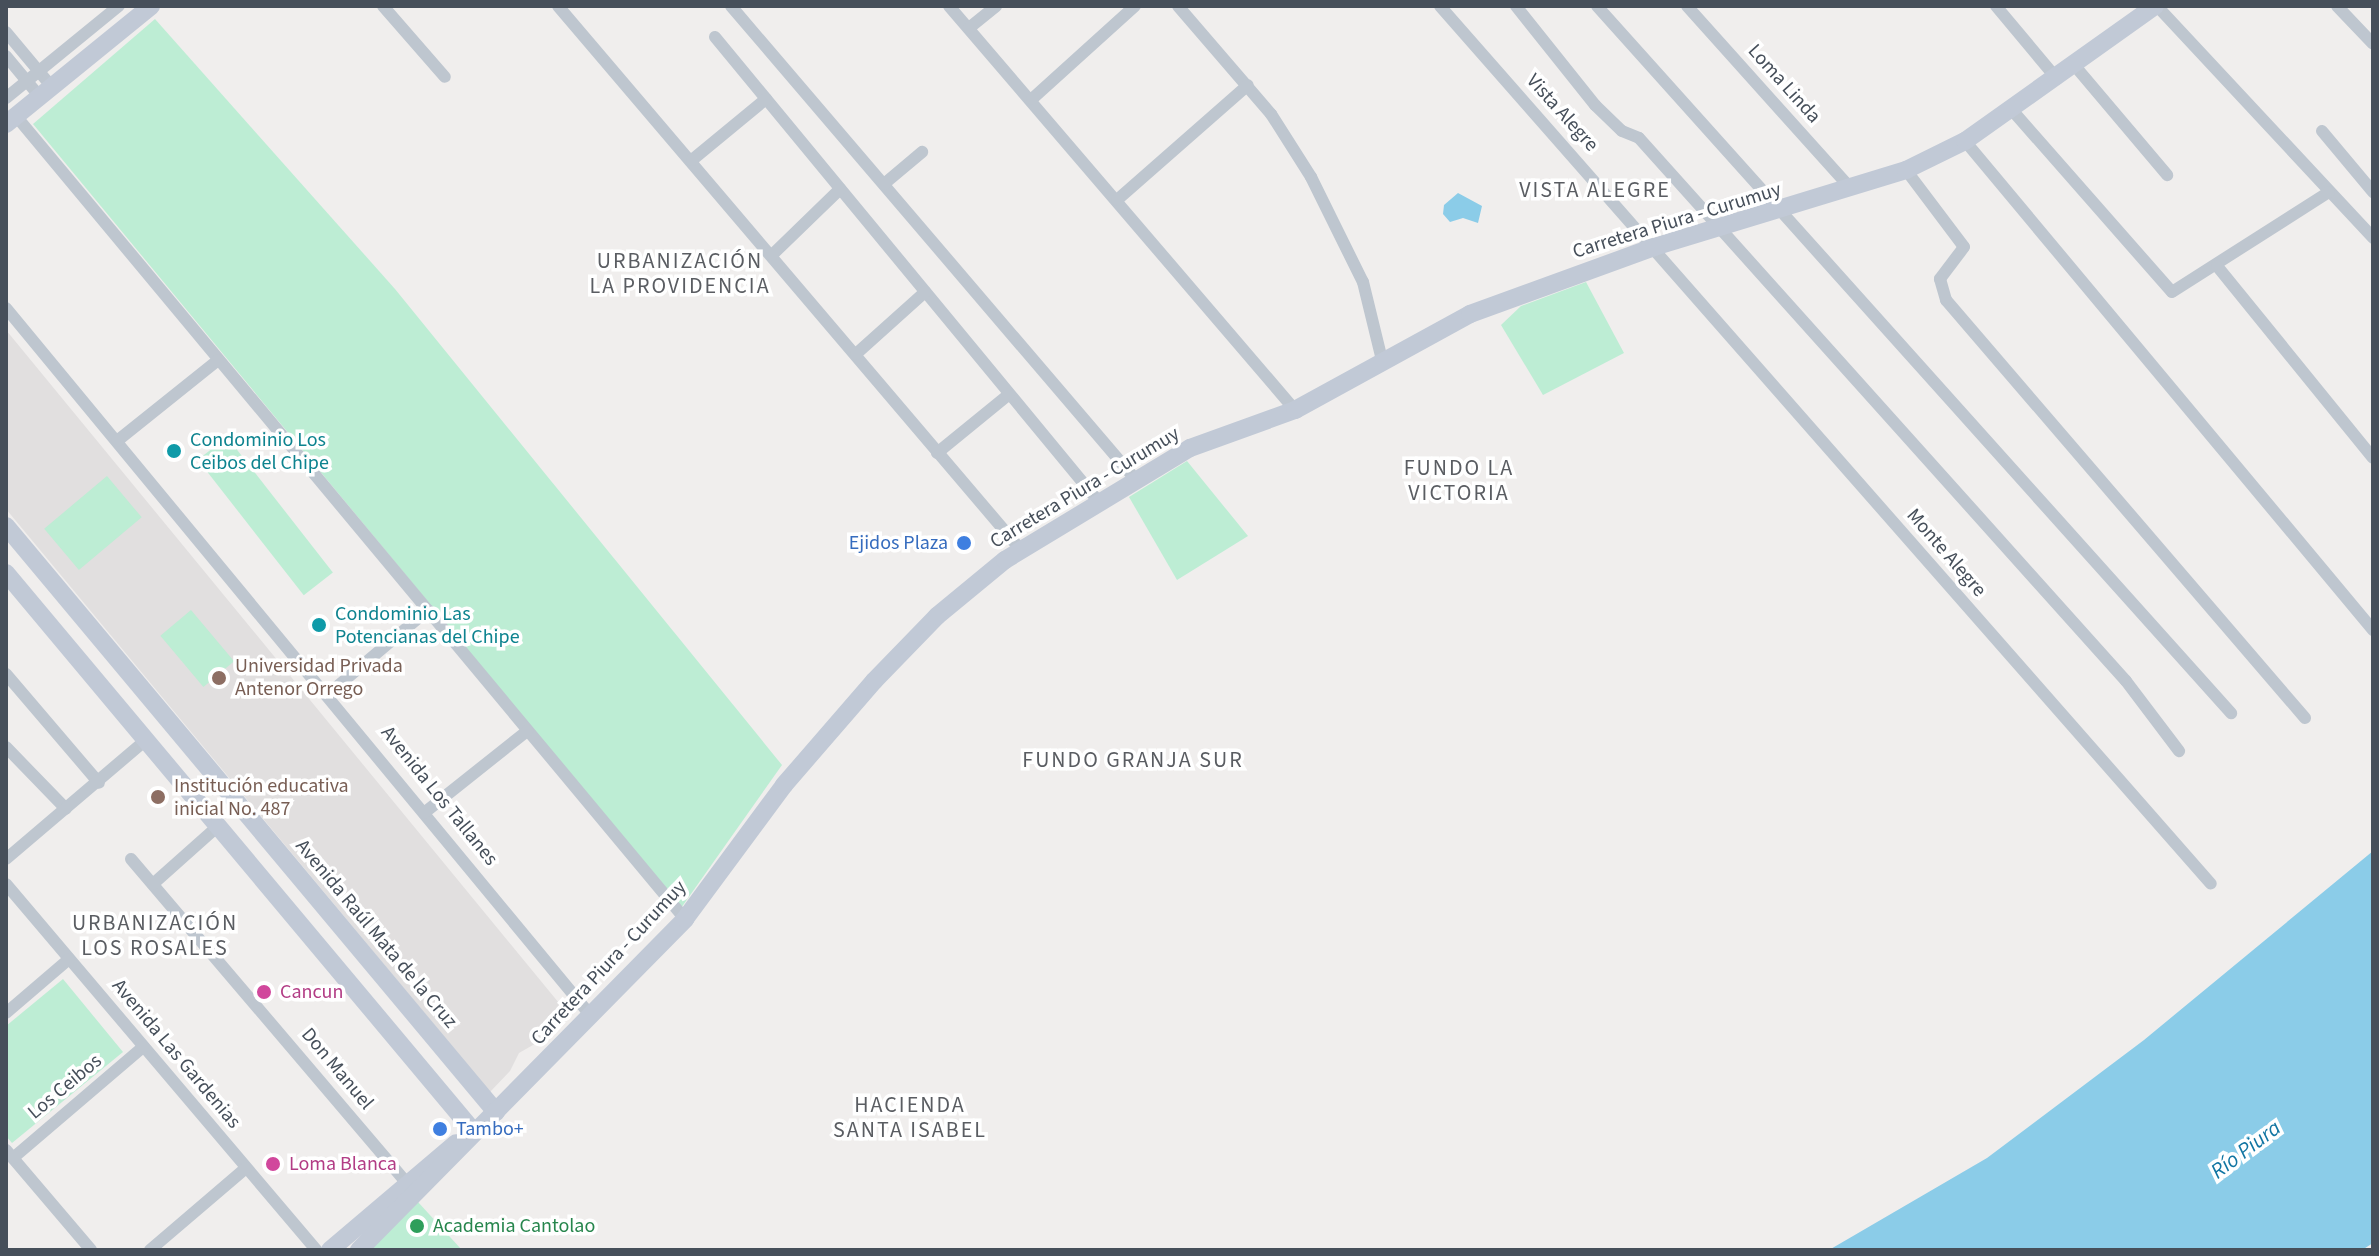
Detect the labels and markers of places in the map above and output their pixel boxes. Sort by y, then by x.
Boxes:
place label: Condominio Los Ceibos del Chipe [190,428,329,475]
marker: Condominio Los Ceibos del Chipe [165,442,183,460]
place label: Ejidos Plaza [849,531,948,555]
marker: Ejidos Plaza [955,534,973,552]
place label: Condominio Las Potencianas del Chipe [335,602,520,649]
marker: Condominio Las Potencianas del Chipe [310,616,328,634]
place label: Universidad Privada Antenor Orrego [235,654,403,701]
marker: Universidad Privada Antenor Orrego [210,669,228,687]
place label: Institución educativa inicial No. 487 [174,774,349,821]
marker: Institución educativa inicial No. 487 [149,788,167,806]
place label: Cancun [280,980,343,1004]
marker: Cancun [255,983,273,1001]
place label: Tambo+ [456,1117,524,1141]
marker: Tambo+ [431,1120,449,1138]
place label: Loma Blanca [289,1152,397,1176]
marker: Loma Blanca [264,1155,282,1173]
place label: Academia Cantolao [433,1214,595,1238]
marker: Academia Cantolao [408,1217,426,1235]

